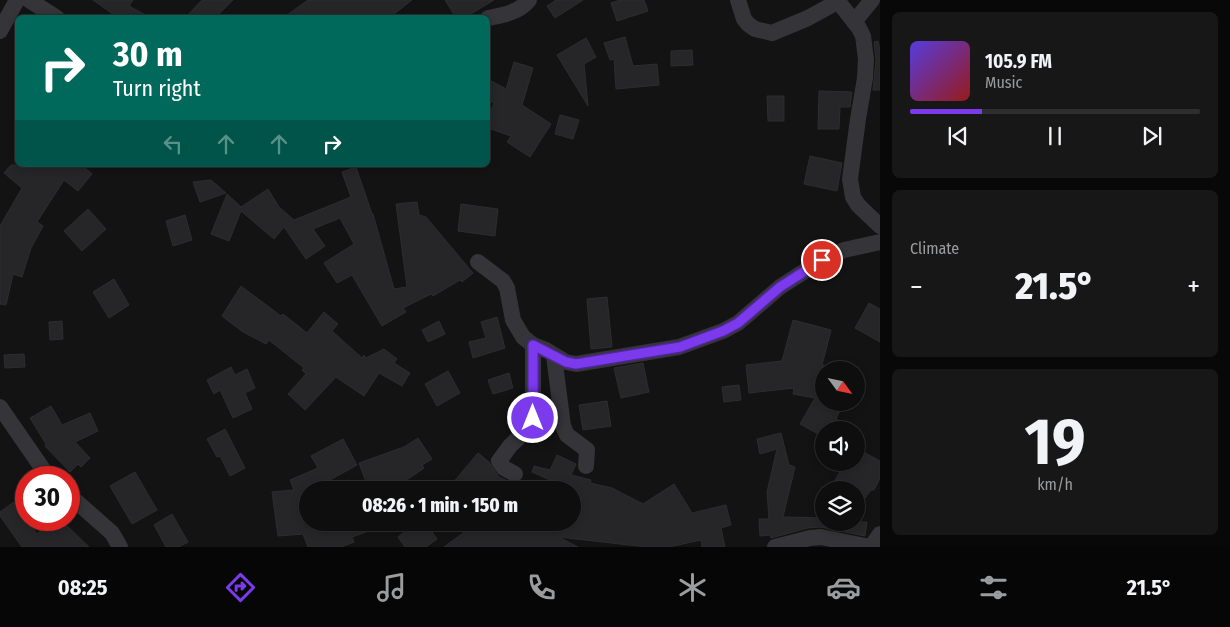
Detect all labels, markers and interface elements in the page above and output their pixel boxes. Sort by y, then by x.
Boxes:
text: 30 m [113,33,183,75]
icon: right [30,35,95,100]
text: 105.9 FM [985,50,1052,73]
text: Music [985,73,1022,92]
text: Turn right [113,75,201,102]
icon: previous [944,122,972,150]
icon: pause [1041,122,1069,150]
icon: next [1138,122,1166,150]
icon: left [159,130,187,158]
icon: ahead [212,130,240,158]
icon: ahead [265,130,293,158]
icon: right [318,130,346,158]
pin [801,239,843,281]
text: Climate [910,239,959,258]
icon: arrive [808,246,836,274]
text: 21.5° [1015,263,1095,309]
text: − [910,270,923,303]
text: + [1187,270,1200,303]
north arrow [815,361,865,411]
map controls [815,361,865,531]
position arrow [506,391,558,443]
text: 19 [1024,403,1086,481]
button: sound [815,421,865,471]
speed limit sign: 30 [15,466,80,531]
text: km/h [1037,475,1073,494]
button: layers [815,481,865,531]
text: 08:26 · 1 min · 150 m [362,494,518,517]
icon: directions [223,570,258,605]
icon: music [374,570,409,605]
icon: phone [524,570,559,605]
icon: climate [675,570,710,605]
icon: car [826,570,861,605]
icon: filters [976,570,1011,605]
text: 08:25 [58,574,107,601]
text: 21.5° [1127,574,1172,601]

